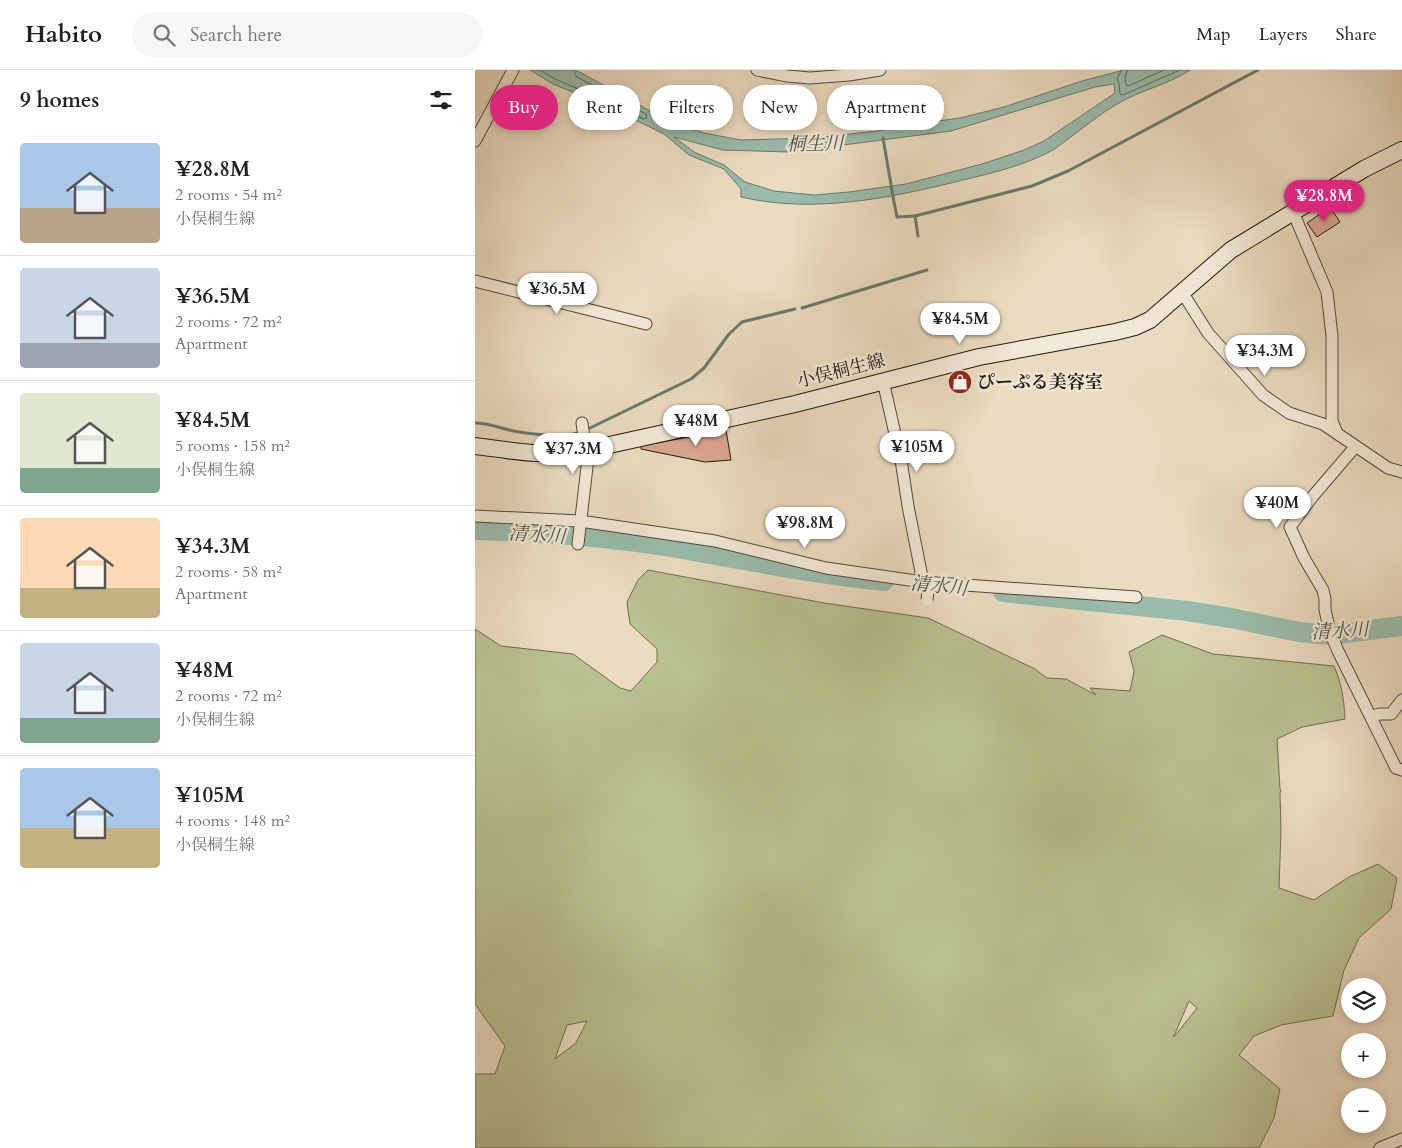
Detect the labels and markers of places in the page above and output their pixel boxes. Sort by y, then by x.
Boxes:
pin: ¥28.8M [1283,180,1365,222]
pin: ¥36.5M [516,272,598,315]
pin: ¥84.5M [919,302,1001,345]
pin: ¥34.3M [1224,334,1306,377]
shop icon: ぴーぷる美容室 [947,369,973,395]
place label: ぴーぷる美容室 [977,370,1103,395]
pin: ¥48M [666,404,726,447]
pin: ¥105M [882,430,952,473]
pin: ¥37.3M [532,432,614,475]
pin: ¥40M [1247,486,1307,529]
pin: ¥98.8M [764,506,846,549]

